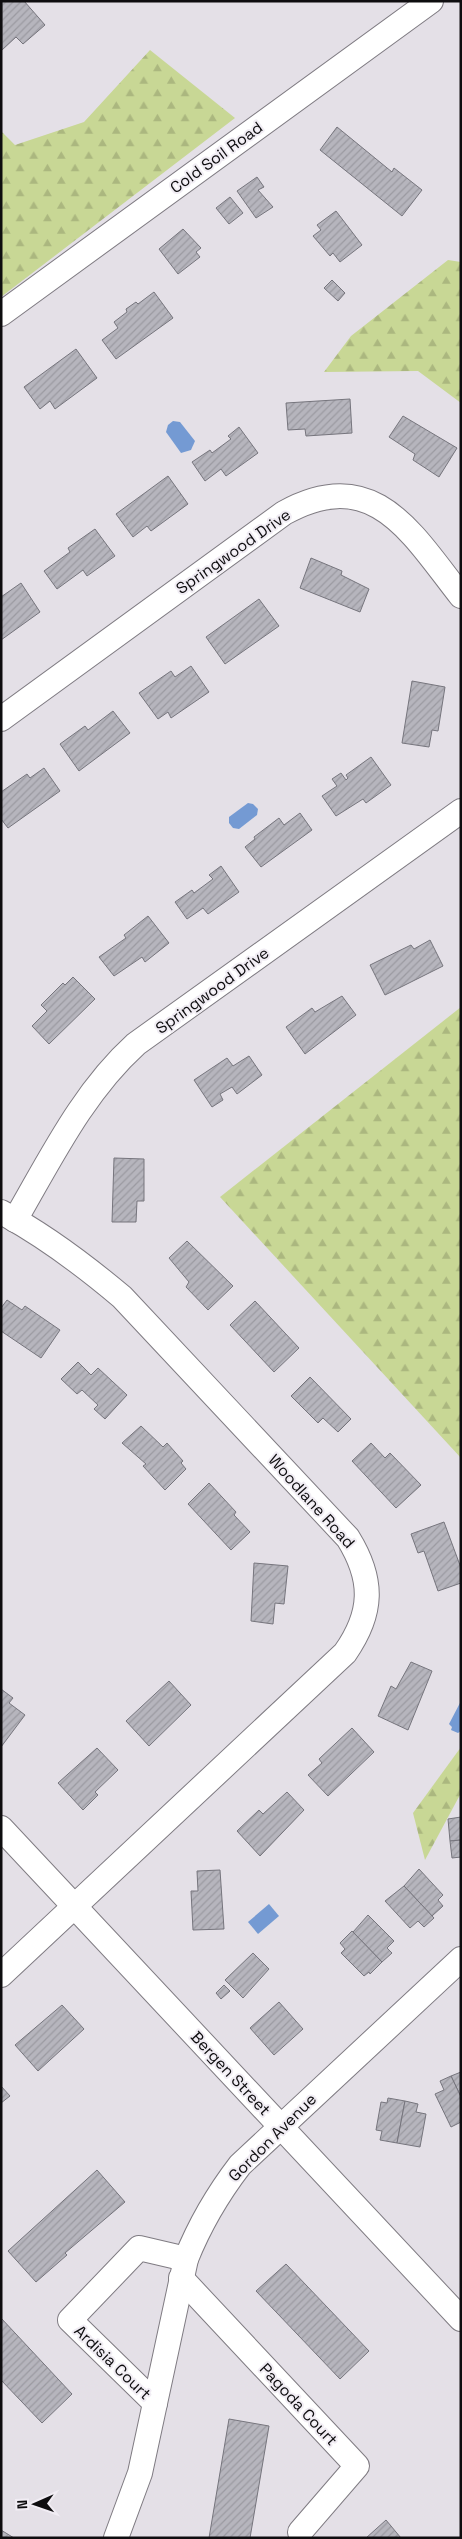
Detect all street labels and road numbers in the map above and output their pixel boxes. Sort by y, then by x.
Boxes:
street label: Cold Soil Road [166,117,267,198]
street label: Springwood Drive [172,504,295,599]
street label: Springwood Drive [151,942,273,1039]
street label: Woodlane Road [264,1450,359,1553]
street label: Bergen Street [186,2027,275,2120]
street label: Gordon Avenue [224,2089,321,2186]
street label: Ardisia Court [70,2320,156,2404]
street label: Pagoda Court [255,2359,342,2450]

